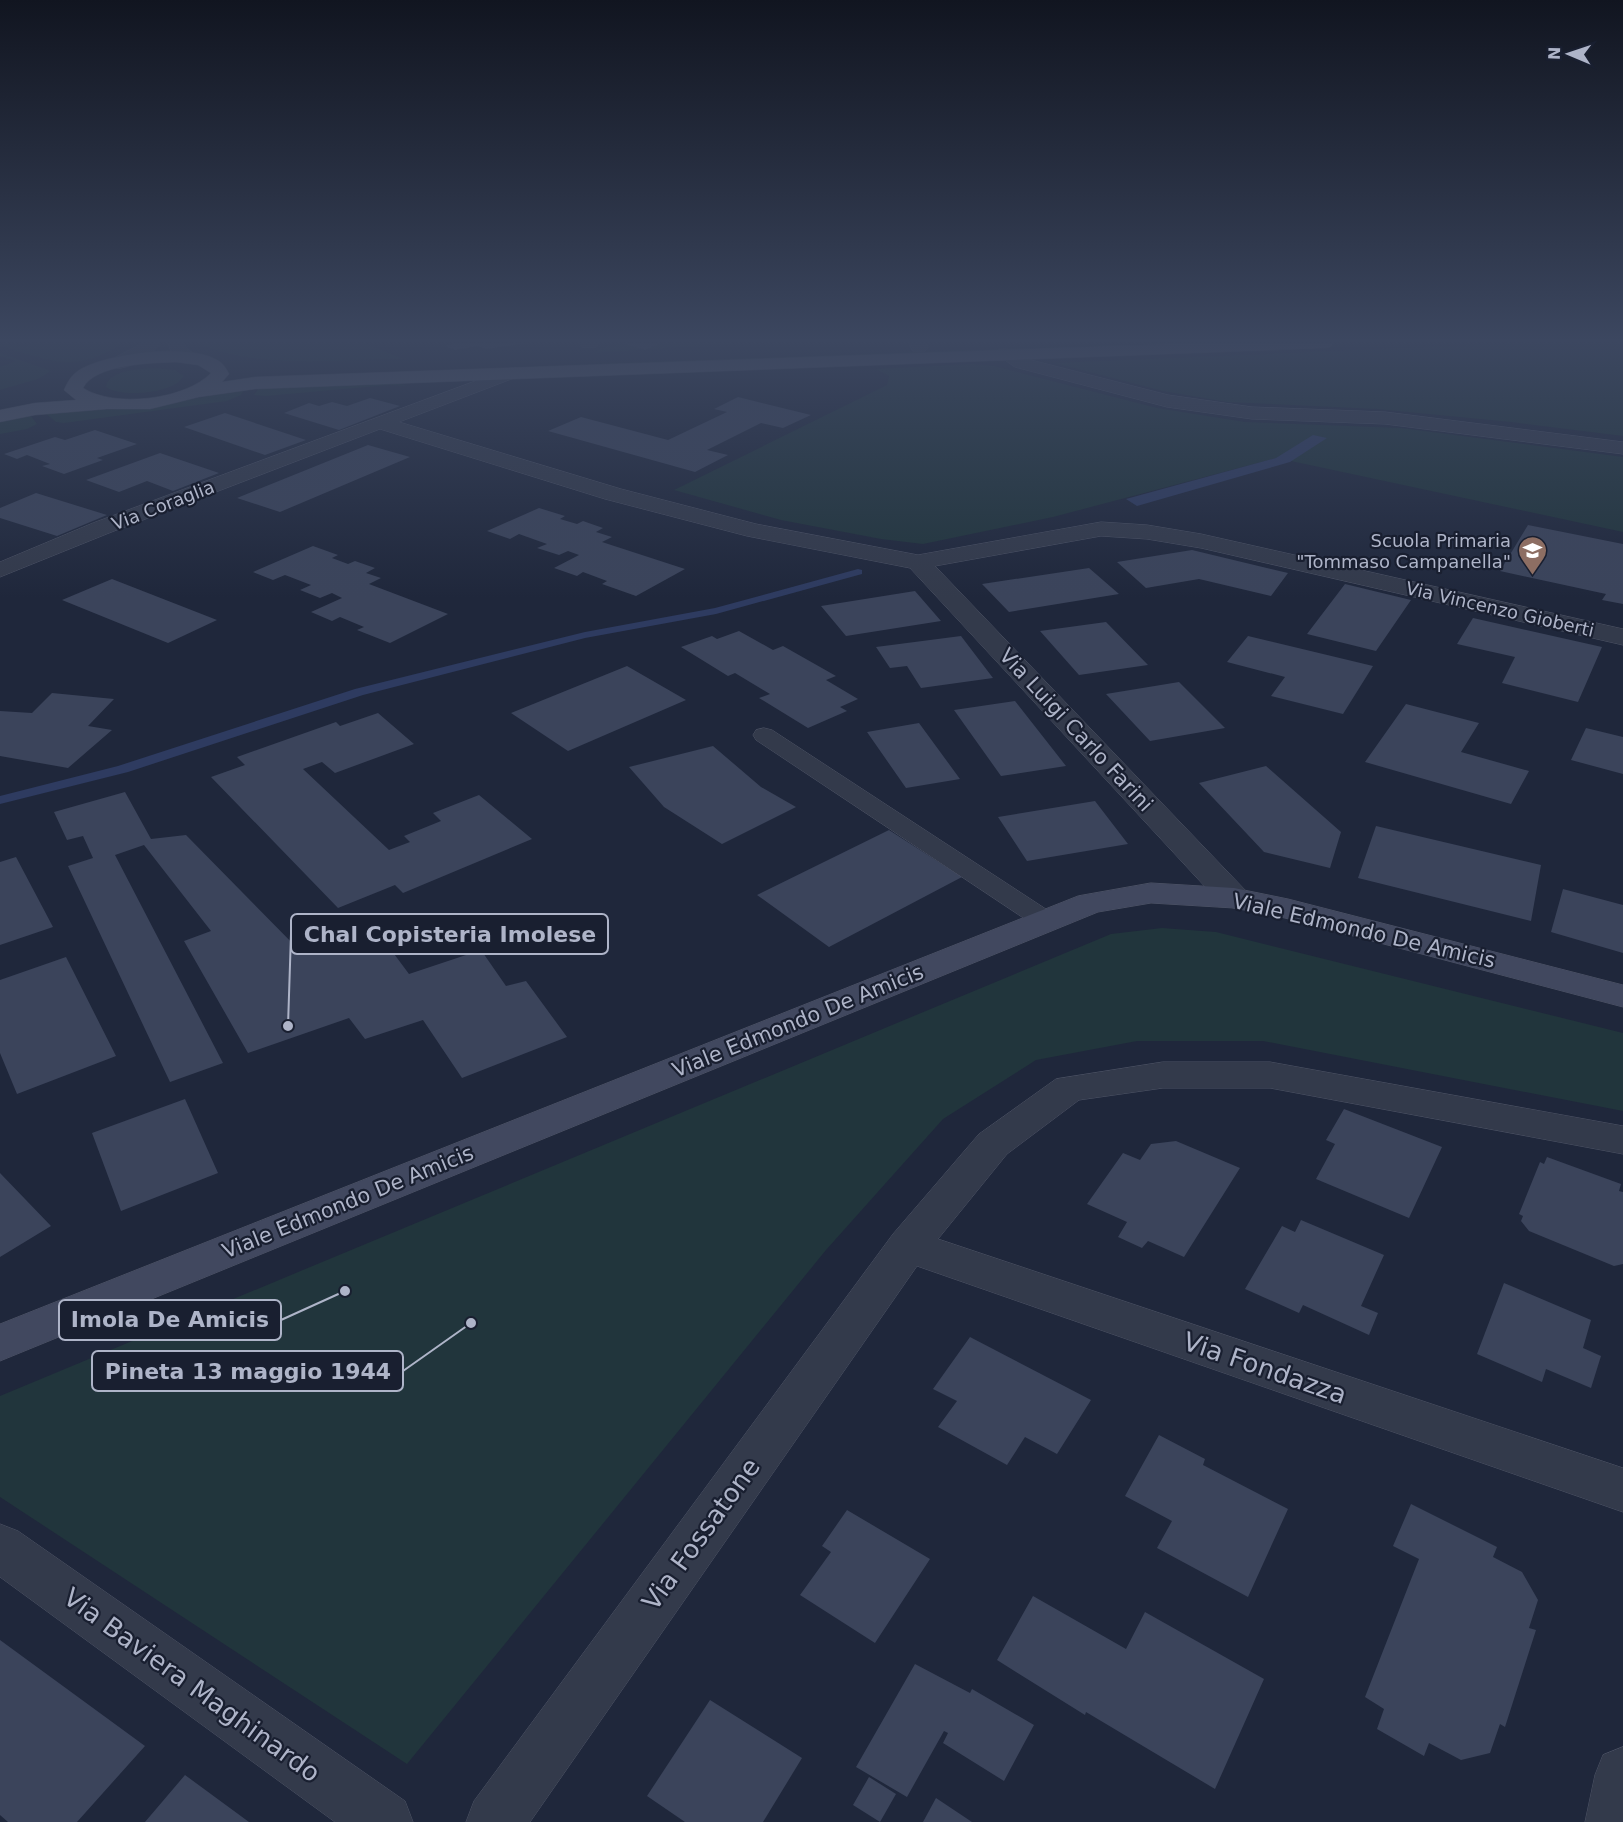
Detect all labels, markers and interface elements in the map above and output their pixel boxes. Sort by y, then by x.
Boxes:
north arrow [1539,24,1599,84]
text: N [1545,46,1564,61]
street label: Via Coraglia [109,476,217,534]
place label: Scuola Primaria "Tommaso Campanella" [1296,530,1511,572]
school or university icon: Scuola Primaria "Tommaso Campanella" [1516,534,1548,576]
street label: Via Vincenzo Gioberti [1404,577,1596,641]
street label: Via Luigi Carlo Farini [994,644,1158,816]
street label: Viale Edmondo De Amicis [1230,889,1498,973]
callout: Chal Copisteria Imolese [291,914,608,954]
text: Chal Copisteria Imolese [304,922,596,947]
street label: Viale Edmondo De Amicis [669,960,927,1082]
street label: Viale Edmondo De Amicis [219,1141,477,1263]
callout: Imola De Amicis [59,1300,281,1340]
text: Imola De Amicis [71,1307,269,1332]
street label: Via Fondazza [1179,1326,1351,1410]
callout: Pineta 13 maggio 1944 [92,1351,403,1391]
text: Pineta 13 maggio 1944 [105,1359,391,1384]
street label: Via Fossatone [636,1452,766,1616]
street label: Via Baviera Maghinardo [58,1582,326,1788]

